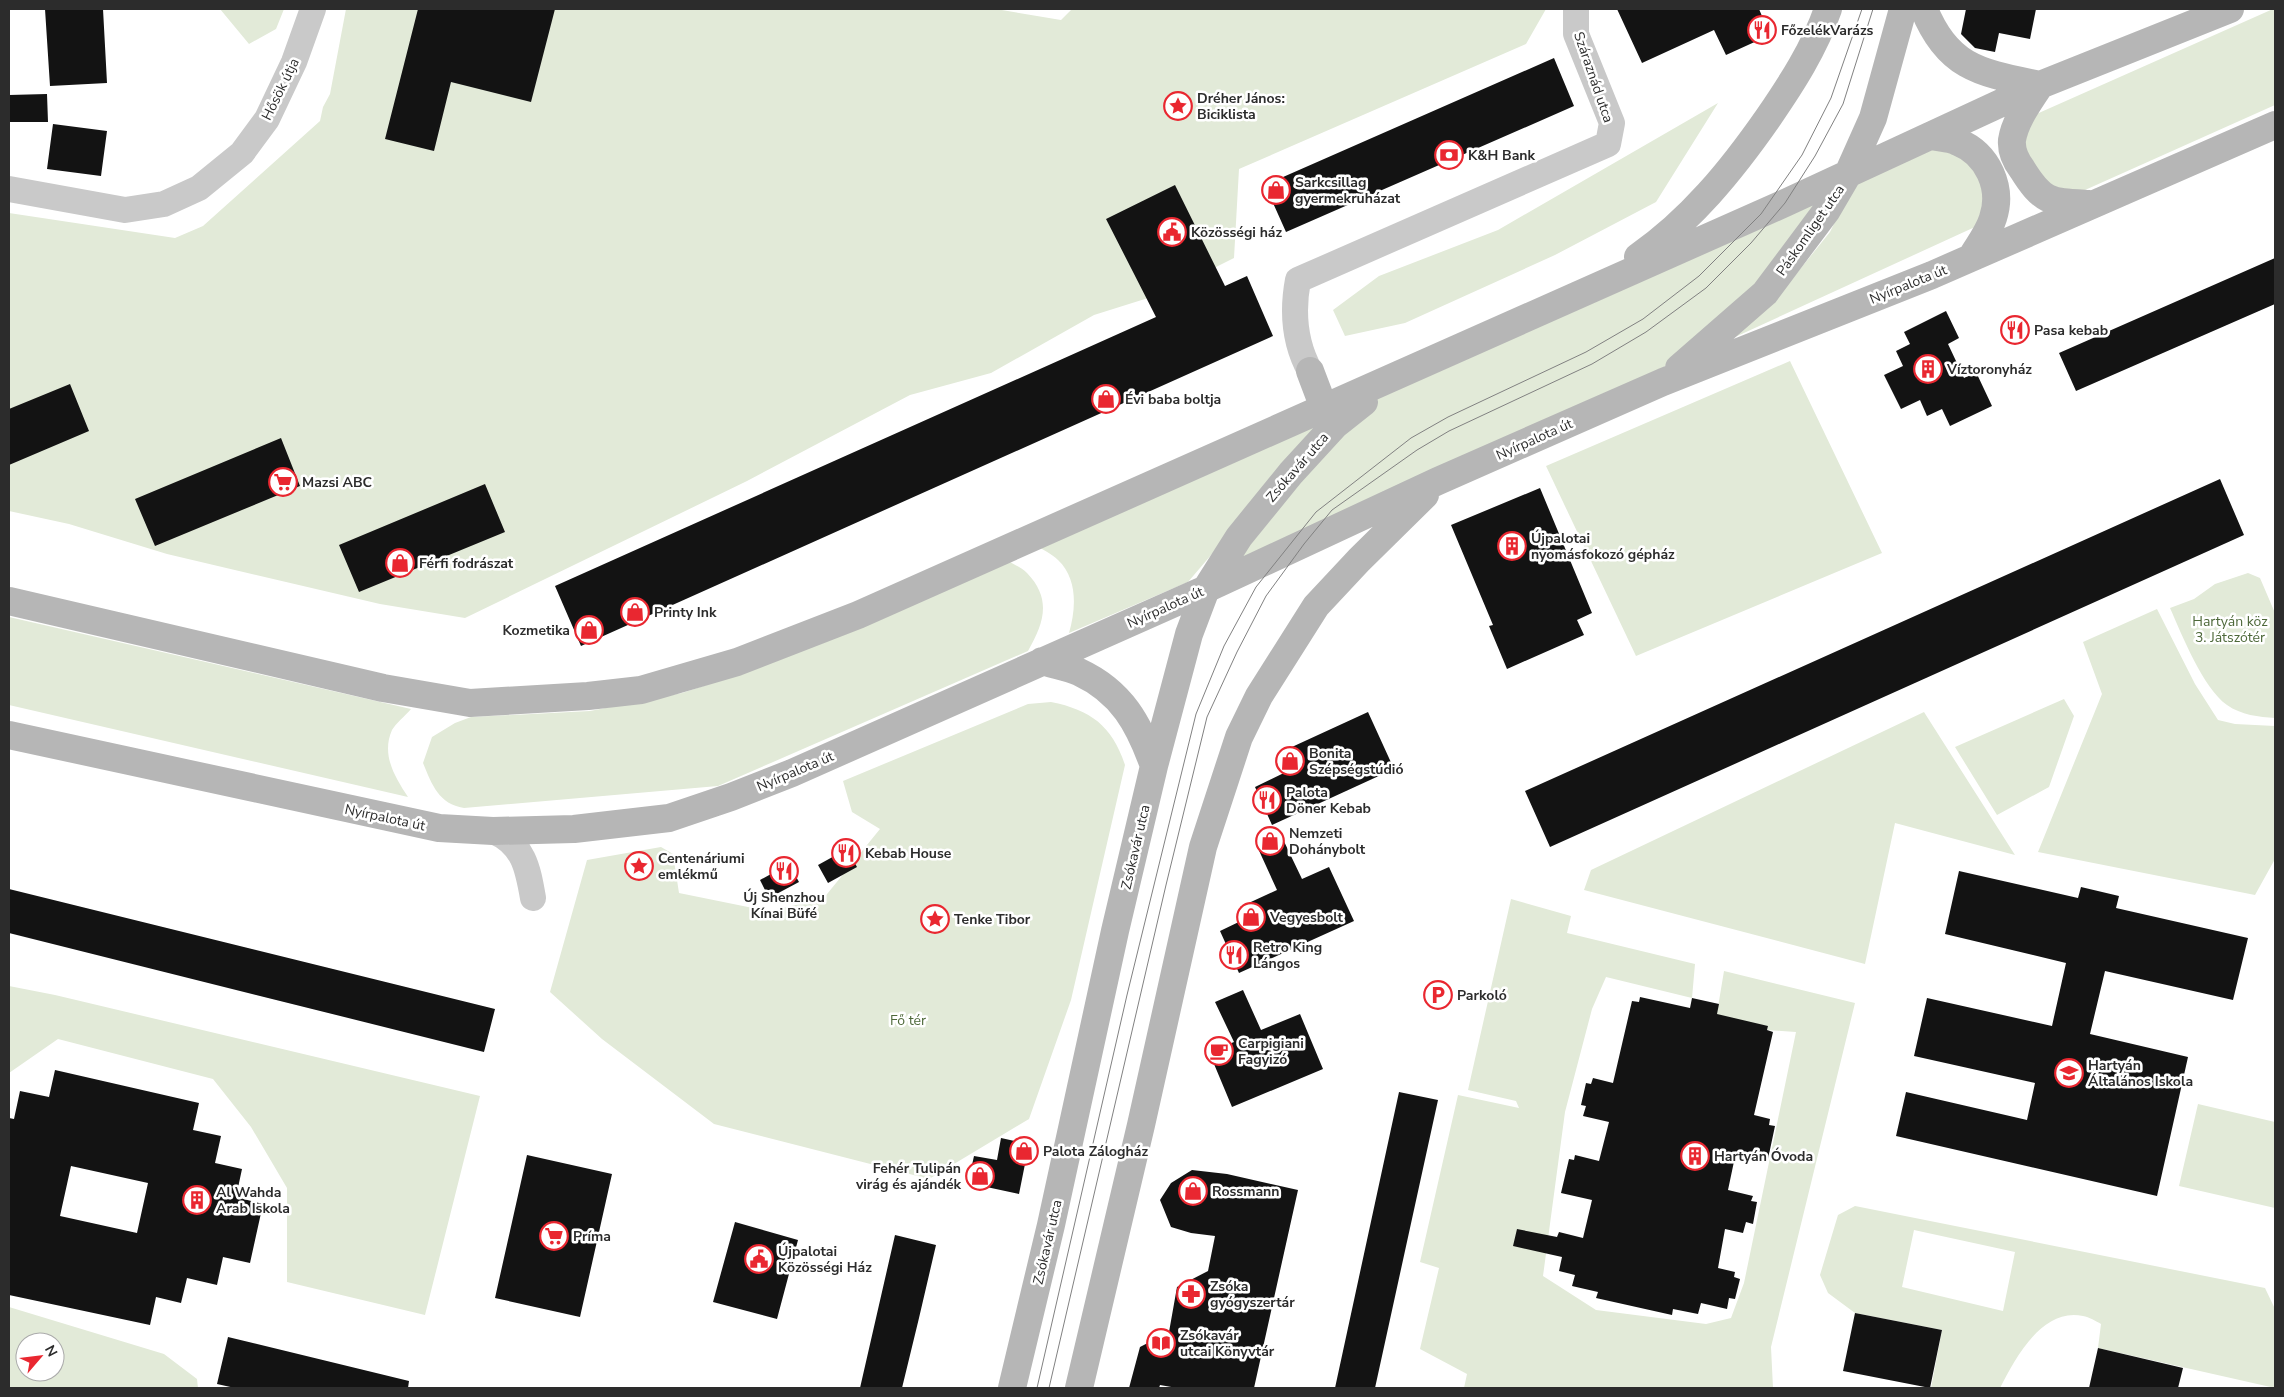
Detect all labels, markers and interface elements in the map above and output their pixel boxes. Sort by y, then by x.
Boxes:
restaurant icon: FőzelékVarázs [1747,15,1777,45]
place label: FőzelékVarázs [1781,21,1874,40]
street label: Száraznád utca [1569,29,1618,125]
street label: Hősök útja [257,55,304,124]
place label: Dréher János: Biciklista [1197,89,1285,124]
place icon: Dréher János: Biciklista [1163,91,1193,121]
bank icon: K&H Bank [1434,140,1464,170]
place label: K&H Bank [1468,146,1536,165]
place label: Sarkcsillag gyermekruházat [1295,173,1401,208]
shop icon: Sarkcsillag gyermekruházat [1261,175,1291,205]
street label: Páskomliget utca [1772,181,1849,280]
public building icon: Közösségi ház [1157,217,1187,247]
place label: Közösségi ház [1191,223,1283,242]
street label: Nyírpalota út [1867,260,1950,309]
restaurant icon: Pasa kebab [2000,315,2030,345]
place label: Pasa kebab [2034,321,2108,340]
building icon: Víztoronyház [1913,354,1943,384]
place label: Víztoronyház [1946,360,2032,379]
shop icon: Évi baba boltja [1091,384,1121,414]
place label: Évi baba boltja [1125,390,1221,409]
street label: Nyírpalota út [1493,414,1576,465]
street label: Zsókavár utca [1262,428,1333,506]
supermarket icon: Mazsi ABC [268,467,298,497]
place label: Mazsi ABC [302,473,373,492]
place label: Újpalotai nyomásfokozó gépház [1531,529,1675,564]
building icon: Újpalotai nyomásfokozó gépház [1497,531,1527,561]
shop icon: Férfi fodrászat [385,548,415,578]
place label: Férfi fodrászat [419,554,514,573]
street label: Nyírpalota út [1124,582,1207,633]
shop icon: Printy Ink [620,597,650,627]
place label: Printy Ink [654,603,717,622]
park label: Hartyán köz 3. Játszótér [2192,612,2268,647]
shop icon: Kozmetika [574,615,604,645]
place label: Kozmetika [502,621,570,640]
place label: Bonita Szépségstúdió [1309,744,1403,779]
shop icon: Bonita Szépségstúdió [1275,746,1305,776]
street label: Nyírpalota út [754,747,837,796]
place label: Palota Döner Kebab [1286,783,1371,818]
restaurant icon: Palota Döner Kebab [1252,785,1282,815]
street label: Nyírpalota út [343,800,427,835]
street label: Zsókavár utca [1116,803,1154,891]
place label: Nemzeti Dohánybolt [1289,824,1366,859]
shop icon: Nemzeti Dohánybolt [1255,826,1285,856]
restaurant icon: Kebab House [831,838,861,868]
place label: Kebab House [865,844,952,863]
place label: Centenáriumi emlékmű [658,849,745,884]
place icon: Centenáriumi emlékmű [624,851,654,881]
restaurant icon: Új Shenzhou Kínai Büfé [769,856,799,886]
place label: Új Shenzhou Kínai Büfé [743,888,825,923]
shop icon: Vegyesbolt [1236,902,1266,932]
place icon: Tenke Tibor [920,904,950,934]
place label: Vegyesbolt [1269,908,1344,927]
place label: Tenke Tibor [954,910,1031,929]
place label: Retro King Lángos [1253,938,1322,973]
restaurant icon: Retro King Lángos [1219,940,1249,970]
parking icon: Parkoló [1423,980,1453,1010]
place label: Parkoló [1457,986,1507,1005]
park label: Fő tér [890,1011,926,1030]
place label: Carpigiani Fagyizó [1238,1034,1304,1069]
cafe icon: Carpigiani Fagyizó [1204,1036,1234,1066]
place label: Hartyán Általános Iskola [2088,1056,2193,1091]
school or university icon: Hartyán Általános Iskola [2054,1058,2084,1088]
shop icon: Palota Zálogház [1009,1136,1039,1166]
building icon: Hartyán Óvoda [1680,1141,1710,1171]
place label: Palota Zálogház [1043,1142,1148,1161]
place label: Hartyán Óvoda [1714,1147,1813,1166]
place label: Fehér Tulipán virág és ajándék [855,1159,961,1194]
shop icon: Fehér Tulipán virág és ajándék [965,1161,995,1191]
shop icon: Rossmann [1178,1176,1208,1206]
place label: Rossmann [1212,1182,1279,1201]
place label: Al Wahda Arab Iskola [216,1183,290,1218]
building icon: Al Wahda Arab Iskola [182,1185,212,1215]
street label: Zsókavár utca [1028,1198,1066,1286]
supermarket icon: Príma [539,1221,569,1251]
place label: Príma [573,1227,611,1246]
place label: Újpalotai Közösségi Ház [778,1242,872,1277]
public building icon: Újpalotai Közösségi Ház [744,1244,774,1274]
place label: Zsóka gyógyszertár [1210,1277,1295,1312]
pharmacy icon: Zsóka gyógyszertár [1176,1279,1206,1309]
place label: Zsókavár utcai Könyvtár [1180,1326,1275,1361]
library icon: Zsókavár utcai Könyvtár [1146,1328,1176,1358]
north arrow [15,1332,65,1382]
text: N [40,1342,62,1360]

